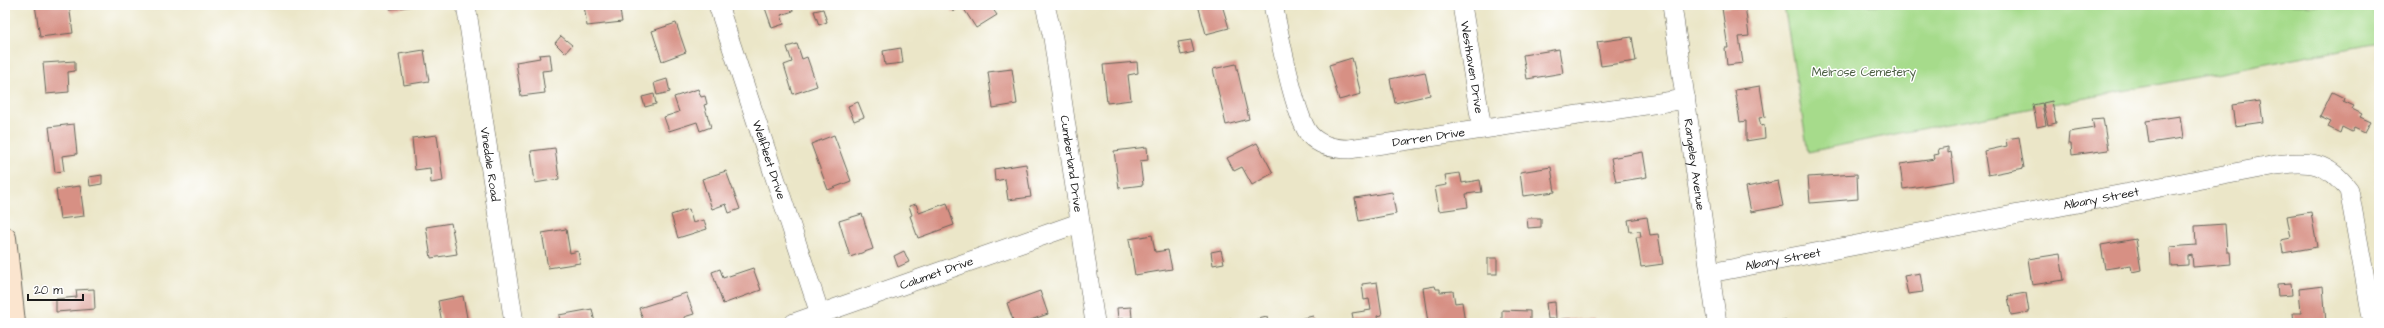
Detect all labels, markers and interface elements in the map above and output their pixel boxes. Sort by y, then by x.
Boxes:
street label: Westhaven Drive [1456,20,1488,115]
park label: Melrose Cemetery [1812,64,1917,82]
street label: Cumberland Drive [1056,114,1087,214]
street label: Wellfleet Drive [748,118,790,202]
street label: Rangeley Avenue [1680,118,1710,212]
street label: Darren Drive [1391,123,1467,151]
street label: Vinedale Road [476,126,504,202]
street label: Albany Street [2062,183,2140,214]
street label: Albany Street [1743,244,1822,275]
street label: Calumet Drive [897,252,976,294]
scale bar [28,276,83,302]
text: 20 m [34,282,63,299]

